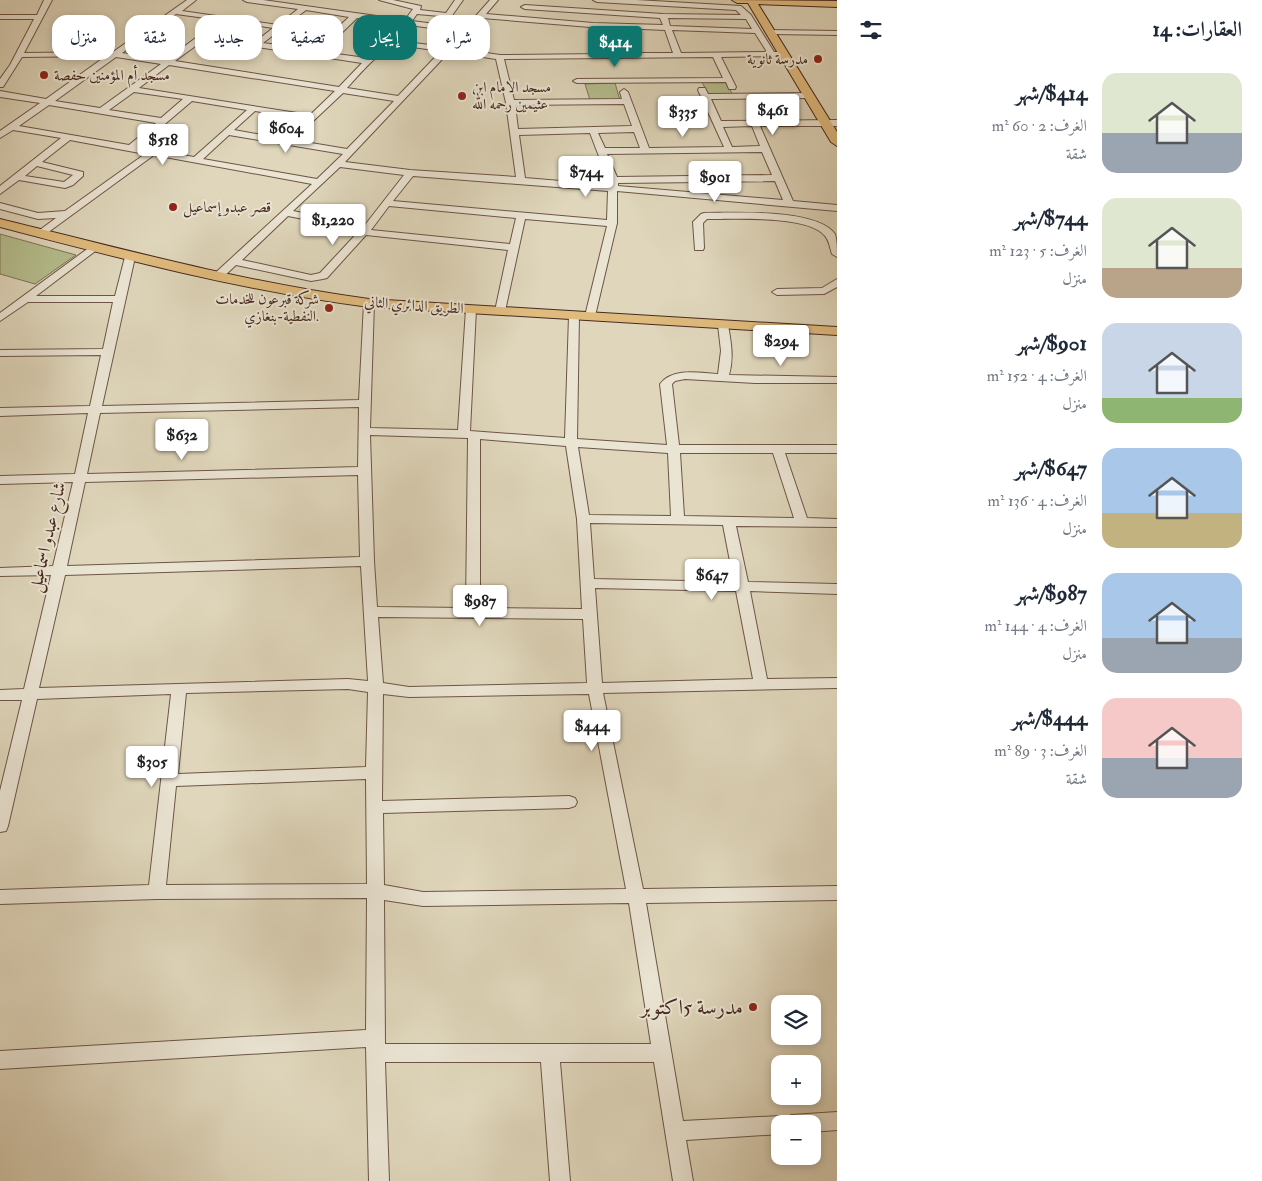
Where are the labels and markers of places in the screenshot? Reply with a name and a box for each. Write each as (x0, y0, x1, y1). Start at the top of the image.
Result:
pin: $414 (585, 26, 645, 68)
place label: مدرسة ثانوية (747, 50, 808, 69)
marker: مدرسة ثانوية (812, 53, 824, 65)
place label: مسجد أم المؤمنين حفصة (54, 64, 170, 88)
marker: مسجد أم المؤمنين حفصة (38, 69, 50, 81)
place label: مسجد الامام ابن عثيمين رحمه الله (472, 78, 551, 114)
marker: مسجد الامام ابن عثيمين رحمه الله (456, 90, 468, 102)
pin: $461 (743, 94, 803, 136)
pin: $335 (653, 96, 713, 138)
pin: $604 (256, 112, 316, 154)
pin: $518 (133, 124, 193, 166)
pin: $744 (556, 156, 616, 198)
pin: $901 (685, 160, 745, 203)
place label: قصر عبدو إسماعيل (183, 198, 271, 218)
marker: قصر عبدو إسماعيل (167, 201, 179, 213)
pin: $1,220 (292, 204, 374, 246)
place label: شركة قبرعون للخدمات النفطية-بنغازي. (215, 290, 319, 328)
marker: شركة قبرعون للخدمات النفطية-بنغازي. (323, 302, 335, 314)
pin: $294 (751, 324, 811, 367)
pin: $632 (152, 418, 212, 461)
pin: $647 (682, 558, 742, 601)
pin: $987 (450, 584, 510, 627)
pin: $444 (562, 710, 622, 752)
pin: $305 (122, 746, 182, 788)
place label: مدرسة 5اكتوبر (639, 994, 743, 1021)
marker: مدرسة 5اكتوبر (747, 1001, 759, 1013)

